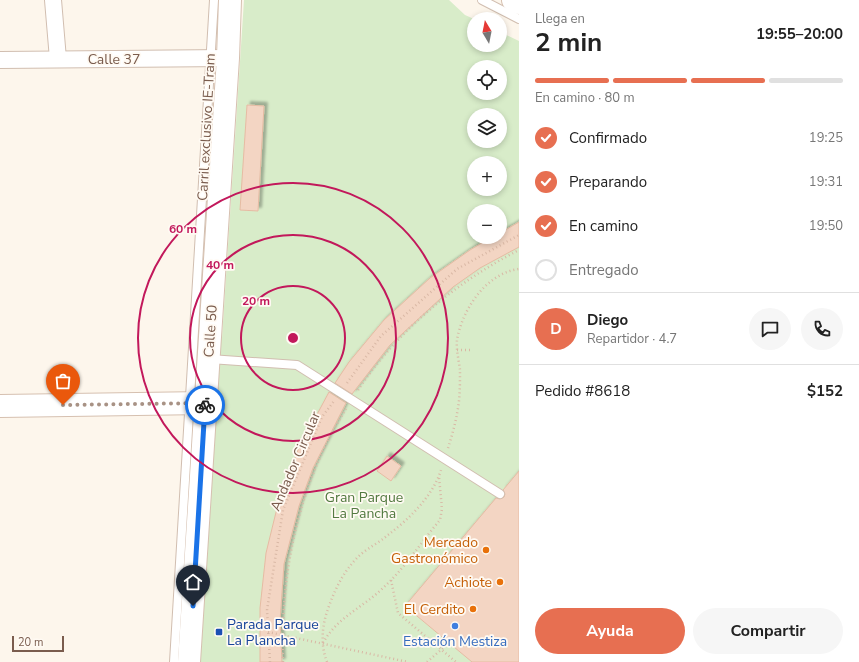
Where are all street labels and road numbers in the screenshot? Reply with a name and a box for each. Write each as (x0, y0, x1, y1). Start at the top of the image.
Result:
street label: Calle 37 (88, 50, 140, 69)
street label: Carril exclusivo IE-Tram (193, 53, 220, 201)
street label: Calle 50 (199, 304, 222, 358)
street label: Andador Circular (266, 408, 325, 514)

